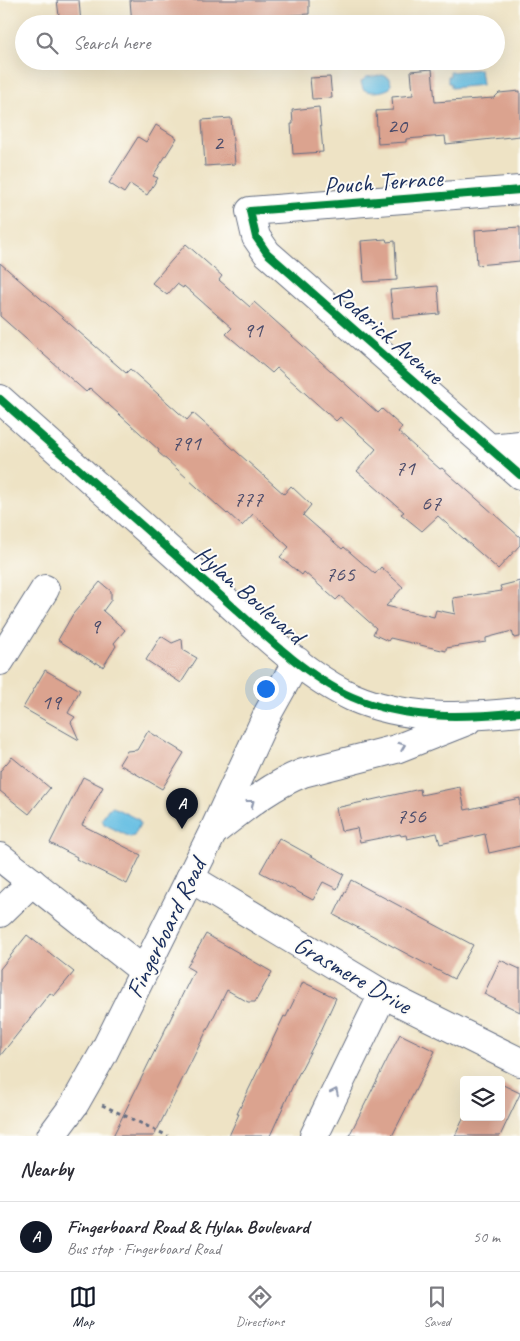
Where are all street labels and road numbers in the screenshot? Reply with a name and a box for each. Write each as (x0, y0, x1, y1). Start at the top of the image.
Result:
street label: Pouch Terrace (322, 162, 446, 202)
street label: Roderick Avenue (327, 278, 451, 393)
street label: Hylan Boulevard (188, 538, 314, 654)
street label: Fingerboard Road (118, 850, 215, 1003)
street label: Grasmere Drive (288, 928, 419, 1022)

